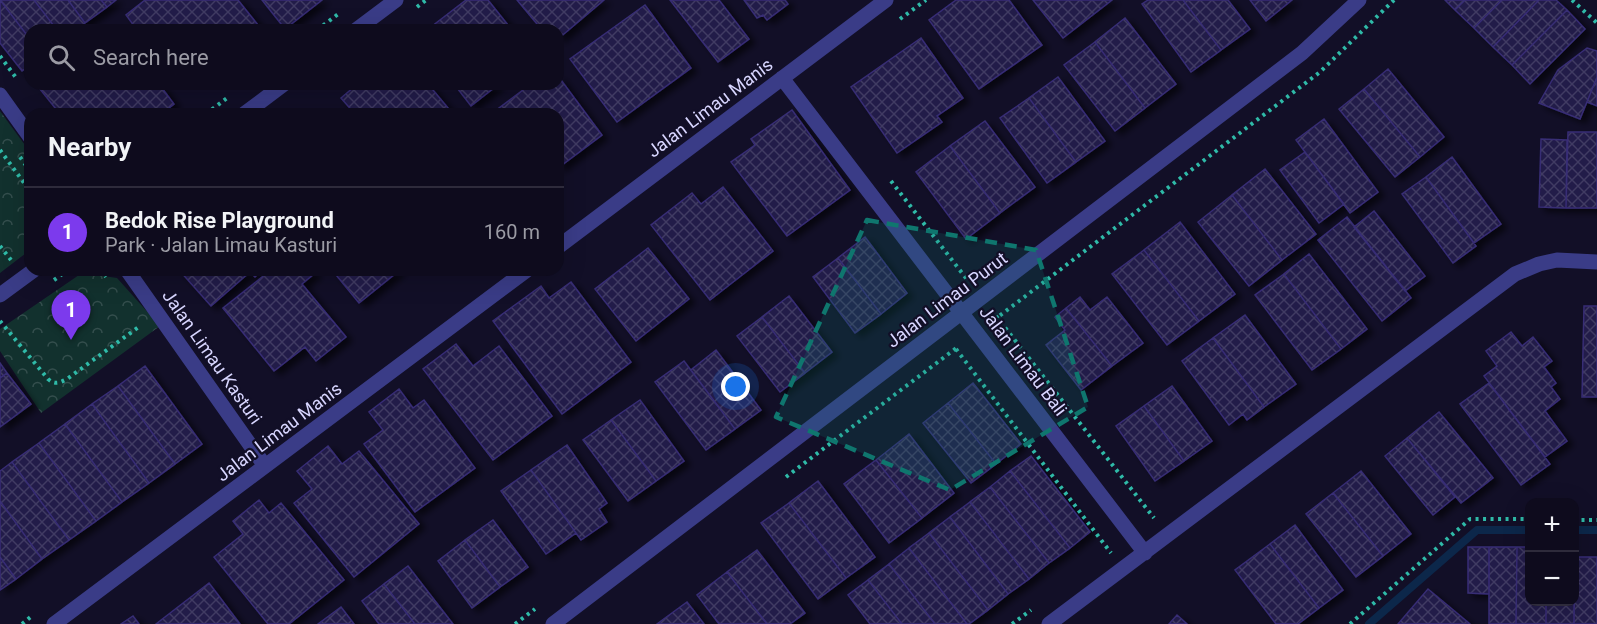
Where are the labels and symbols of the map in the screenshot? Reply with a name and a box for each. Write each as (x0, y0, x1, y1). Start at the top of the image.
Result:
street label: Jalan Limau Manis (643, 54, 776, 162)
street label: Jalan Limau Purut (882, 247, 1011, 352)
street label: Jalan Limau Kasturi (158, 286, 267, 428)
pin: 1 (52, 290, 90, 340)
street label: Jalan Limau Bali (975, 302, 1072, 420)
your location (721, 372, 750, 401)
street label: Jalan Limau Manis (212, 378, 345, 486)

